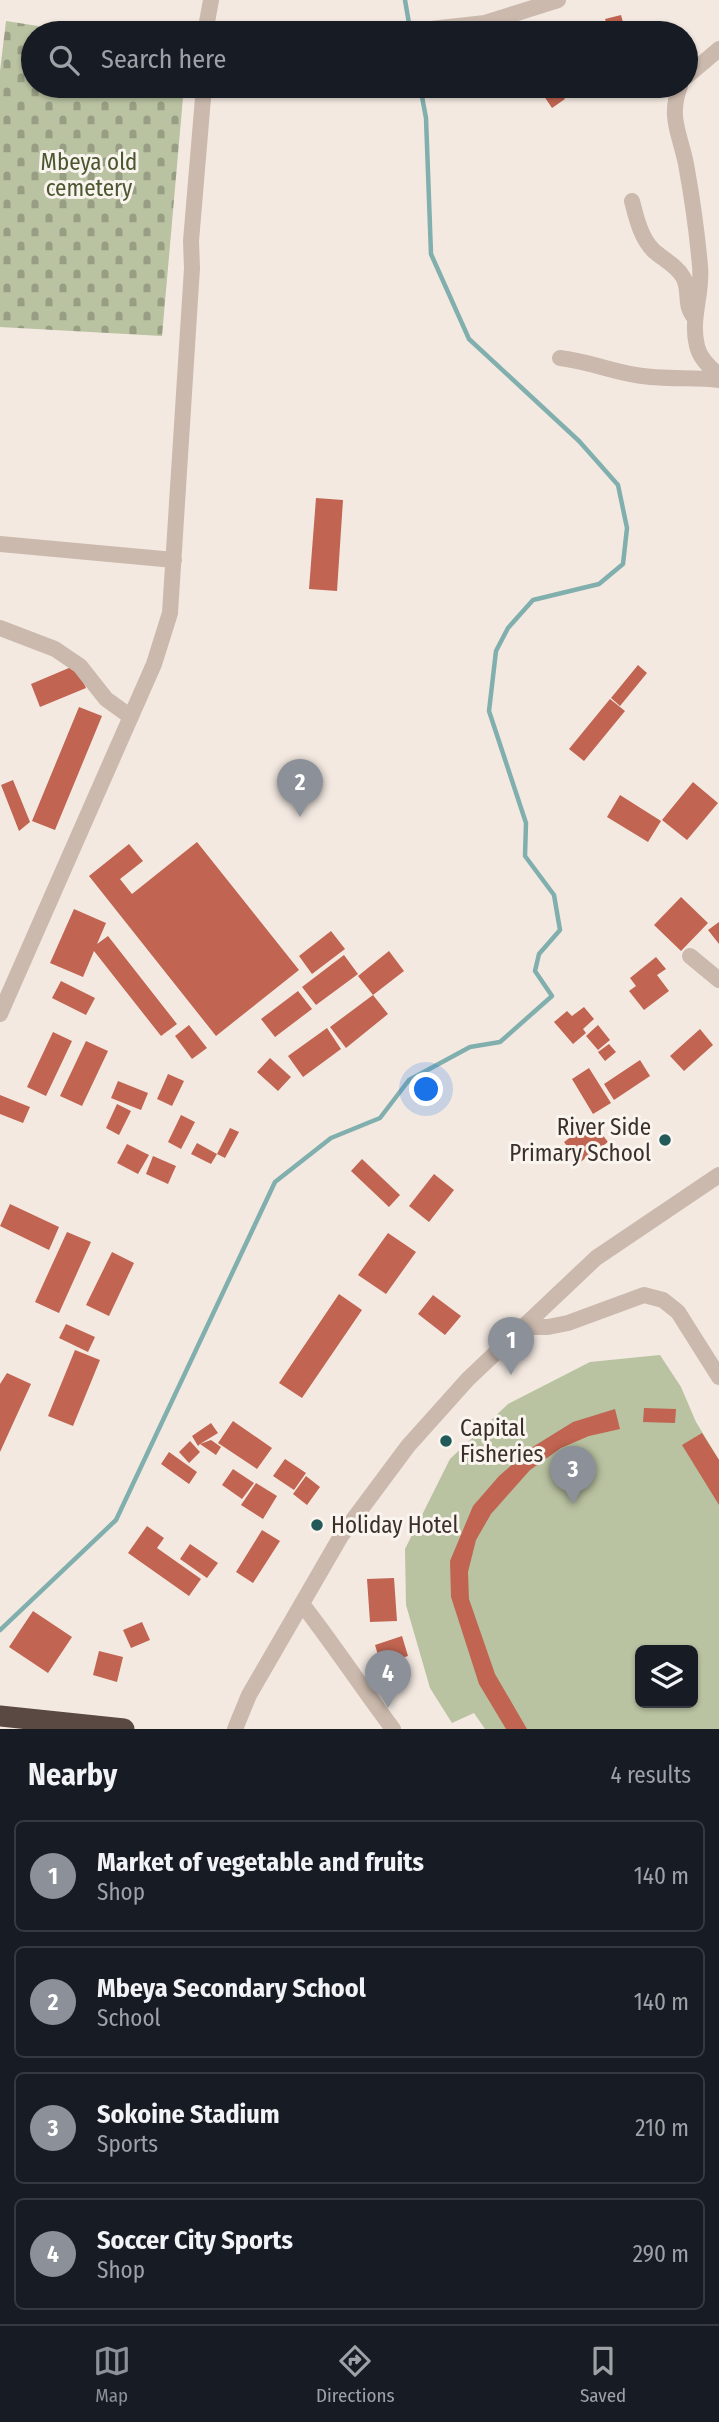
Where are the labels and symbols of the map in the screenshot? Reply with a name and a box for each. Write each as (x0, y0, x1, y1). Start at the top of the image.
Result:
park label: Mbeya old cemetery (41, 148, 137, 202)
pin: 2 (277, 759, 323, 817)
your location (409, 1072, 443, 1106)
place label: River Side Primary School (509, 1113, 651, 1167)
marker: River Side Primary School (657, 1132, 673, 1148)
pin: 1 (488, 1317, 534, 1375)
place label: Capital Fisheries (460, 1414, 544, 1468)
marker: Capital Fisheries (438, 1433, 454, 1449)
pin: 3 (550, 1446, 596, 1504)
place label: Holiday Hotel (331, 1511, 458, 1539)
marker: Holiday Hotel (309, 1517, 325, 1533)
pin: 4 (365, 1650, 411, 1708)

